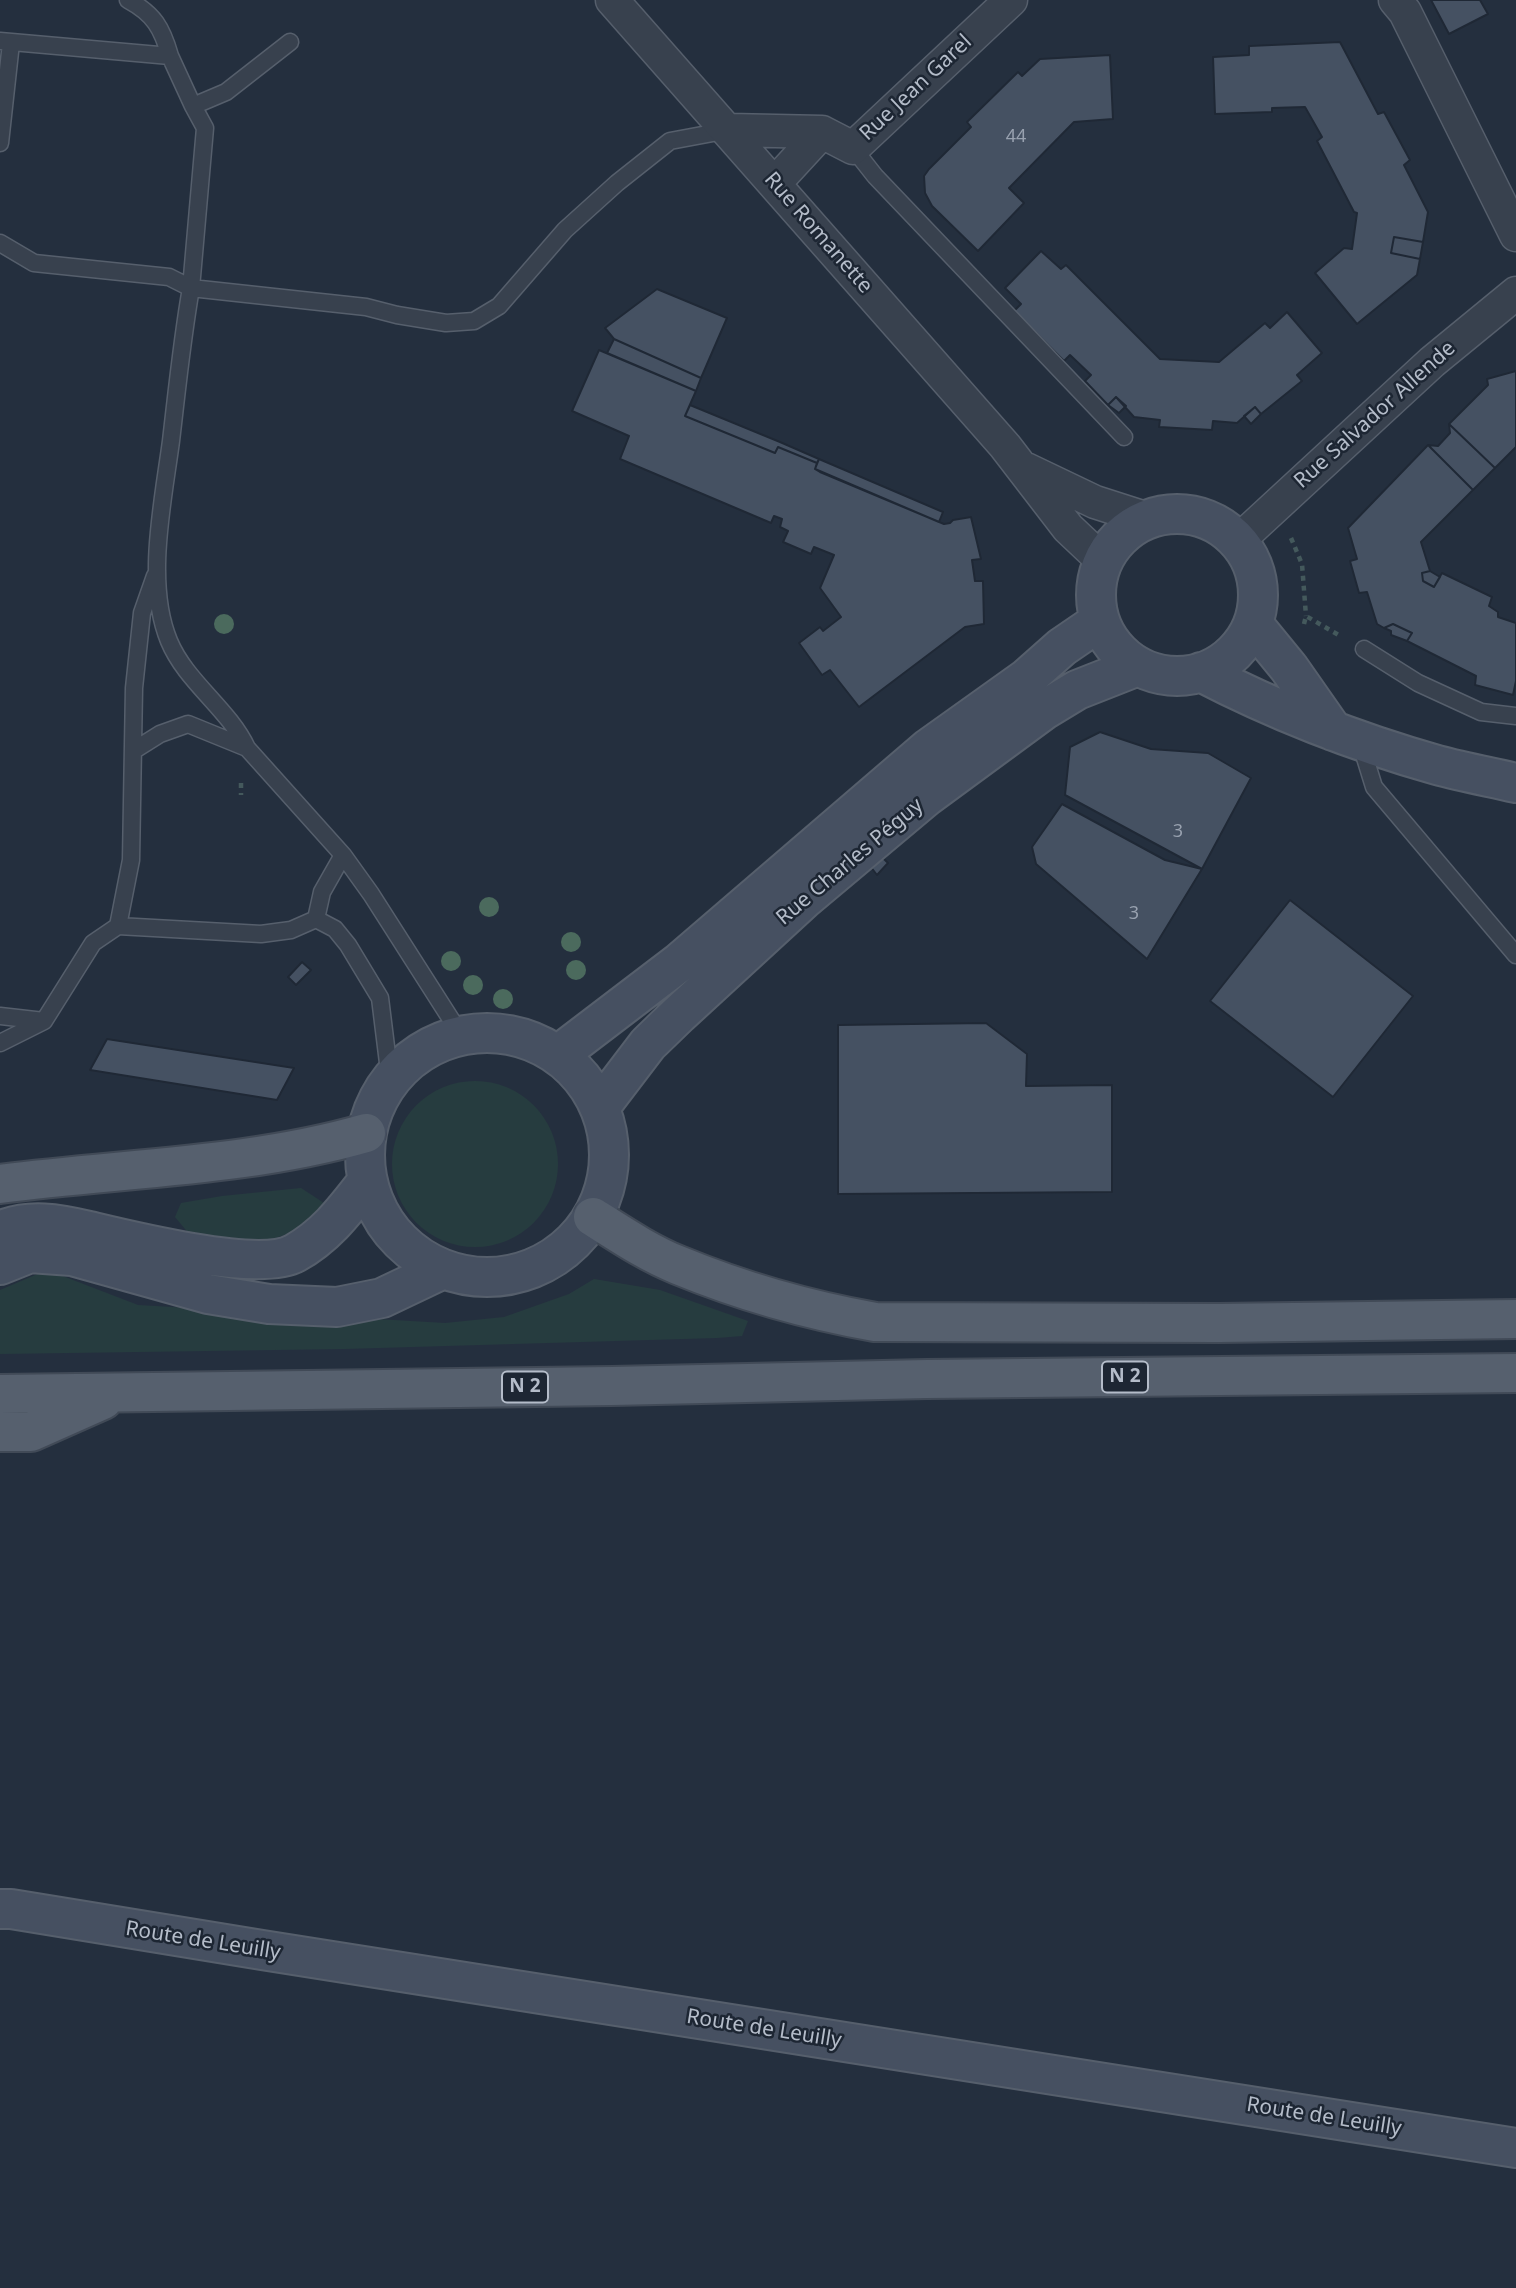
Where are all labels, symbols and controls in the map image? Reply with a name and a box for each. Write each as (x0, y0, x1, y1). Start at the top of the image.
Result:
street label: Rue Jean Garel (855, 30, 977, 146)
house number: 44 (1006, 126, 1026, 148)
street label: Rue Romanette (759, 167, 877, 299)
street label: Rue Salvador Allende (1289, 336, 1461, 494)
street label: Rue Charles Péguy (771, 793, 929, 931)
house number: 3 (1173, 821, 1183, 843)
house number: 3 (1129, 903, 1139, 925)
road number: N 2 (1102, 1362, 1148, 1392)
road number: N 2 (502, 1372, 548, 1402)
street label: Route de Leuilly (124, 1916, 282, 1966)
street label: Route de Leuilly (685, 2004, 843, 2054)
street label: Route de Leuilly (1245, 2092, 1403, 2142)

